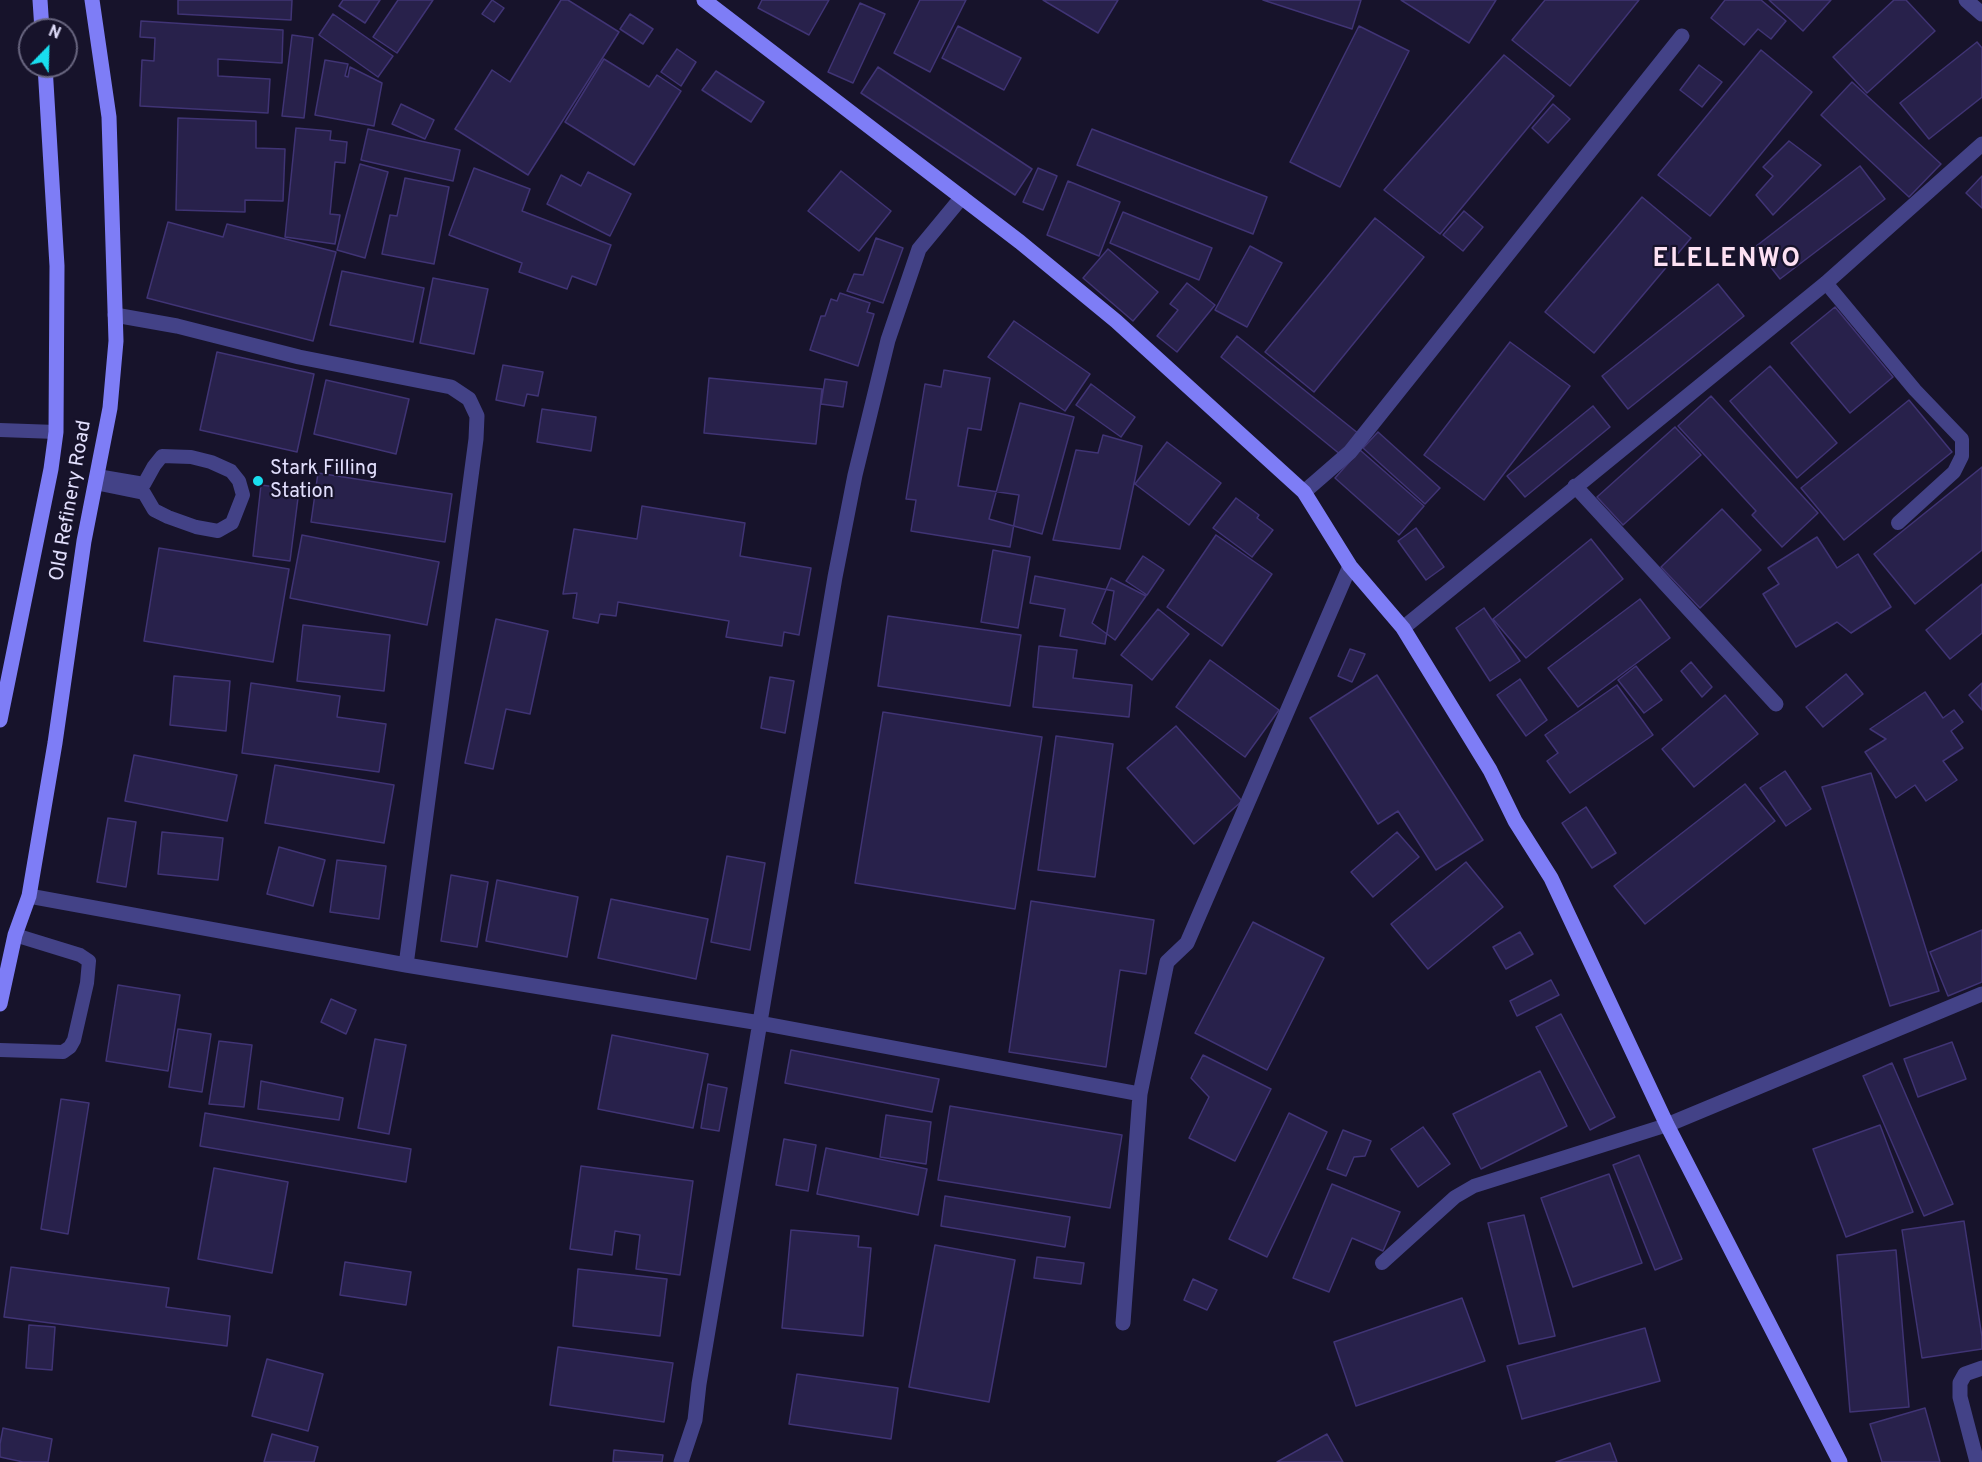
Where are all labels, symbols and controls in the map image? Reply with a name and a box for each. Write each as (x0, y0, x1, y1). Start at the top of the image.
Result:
north arrow (18, 18, 78, 78)
text: N (45, 22, 63, 45)
district label: ELELENWO (1653, 245, 1801, 277)
street label: Old Refinery Road (46, 419, 98, 583)
place label: Stark Filling Station (270, 458, 378, 505)
marker: Stark Filling Station (251, 474, 265, 488)

